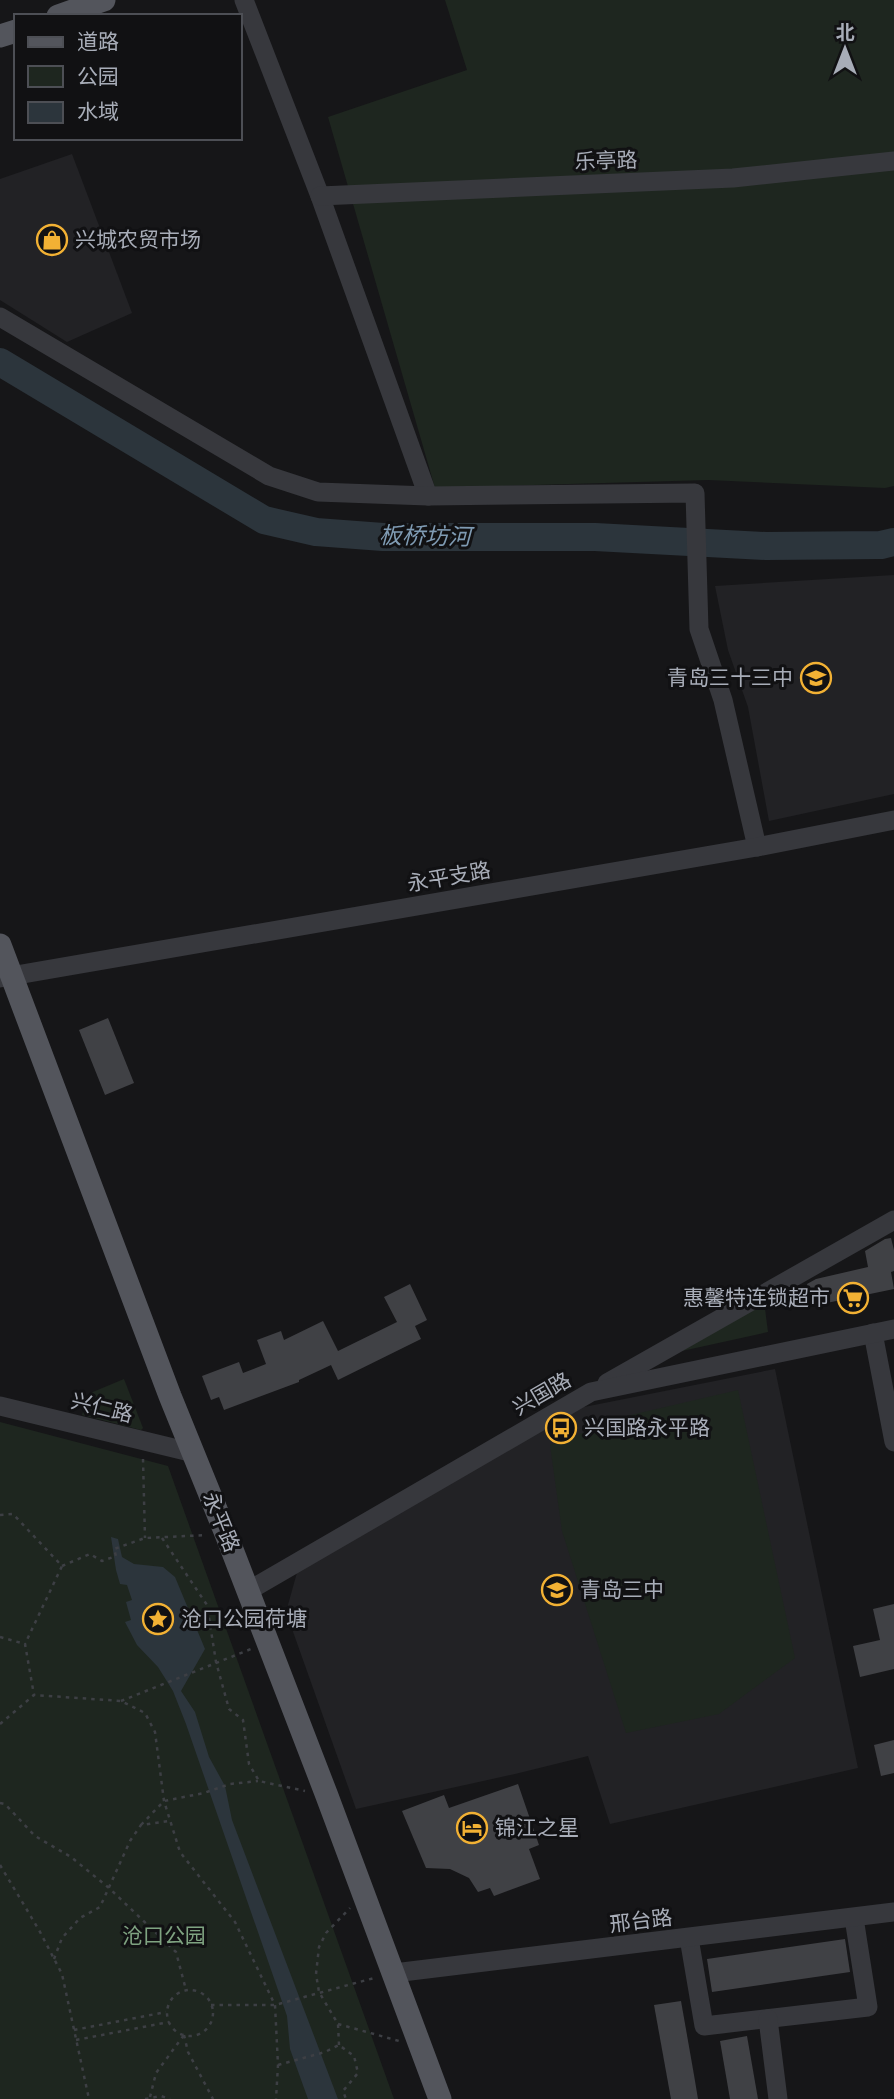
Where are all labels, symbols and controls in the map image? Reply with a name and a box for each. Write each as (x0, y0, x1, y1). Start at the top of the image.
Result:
legend (14, 14, 242, 140)
north arrow (810, 14, 880, 84)
text: 北 (835, 19, 855, 45)
text: 道路 (77, 27, 119, 55)
text: 公园 (77, 62, 119, 90)
text: 水域 (77, 97, 119, 125)
street label: 乐亭路 (574, 145, 638, 175)
shop icon: 兴城农贸市场 (35, 223, 69, 257)
place label: 兴城农贸市场 (75, 225, 201, 253)
water label: 板桥坊河 (379, 518, 475, 552)
school or university icon: 青岛三十三中 (799, 661, 833, 695)
place label: 青岛三十三中 (667, 663, 793, 691)
street label: 永平支路 (405, 855, 493, 897)
supermarket icon: 惠馨特连锁超市 (836, 1281, 870, 1315)
place label: 惠馨特连锁超市 (683, 1283, 830, 1311)
street label: 兴国路 (507, 1365, 576, 1421)
street label: 兴仁路 (68, 1386, 136, 1428)
bus stop icon: 兴国路永平路 (544, 1411, 578, 1445)
place label: 兴国路永平路 (584, 1413, 710, 1441)
street label: 永平路 (197, 1487, 247, 1556)
school or university icon: 青岛三中 (540, 1573, 574, 1607)
place label: 青岛三中 (580, 1575, 664, 1603)
place icon: 沧口公园荷塘 (141, 1602, 175, 1636)
place label: 沧口公园荷塘 (181, 1604, 307, 1632)
hotel icon: 锦江之星 (455, 1811, 489, 1845)
place label: 锦江之星 (495, 1813, 579, 1841)
street label: 邢台路 (608, 1902, 674, 1938)
park label: 沧口公园 (122, 1921, 206, 1949)

